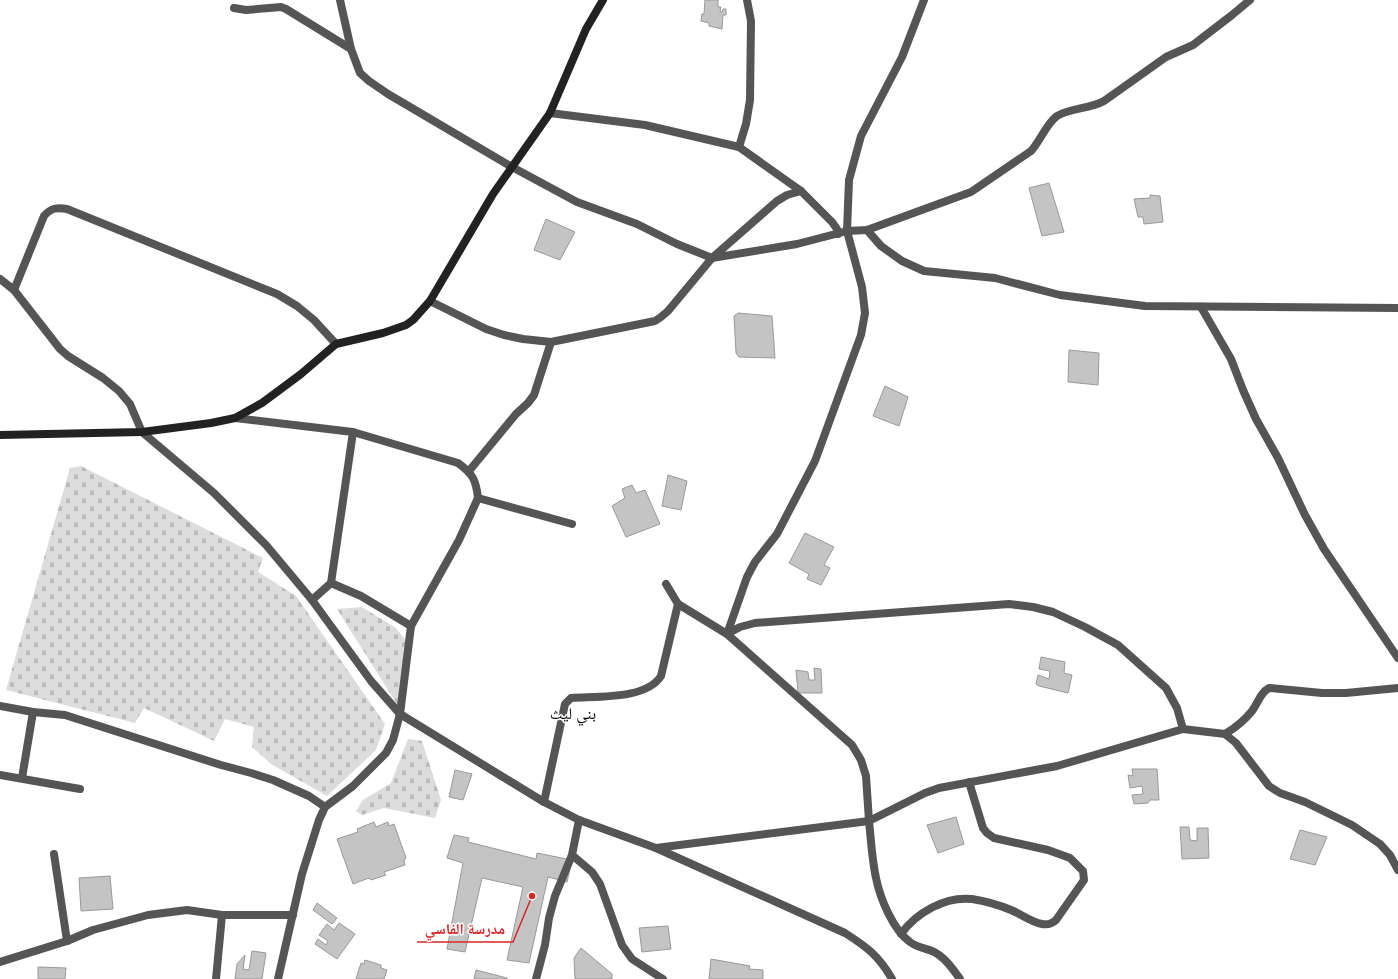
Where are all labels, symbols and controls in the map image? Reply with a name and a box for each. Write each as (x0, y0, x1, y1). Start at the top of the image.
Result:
district label: بني ليث (550, 703, 596, 726)
callout: مدرسة الفاسي (417, 915, 513, 942)
text: مدرسة الفاسي (425, 919, 505, 941)

